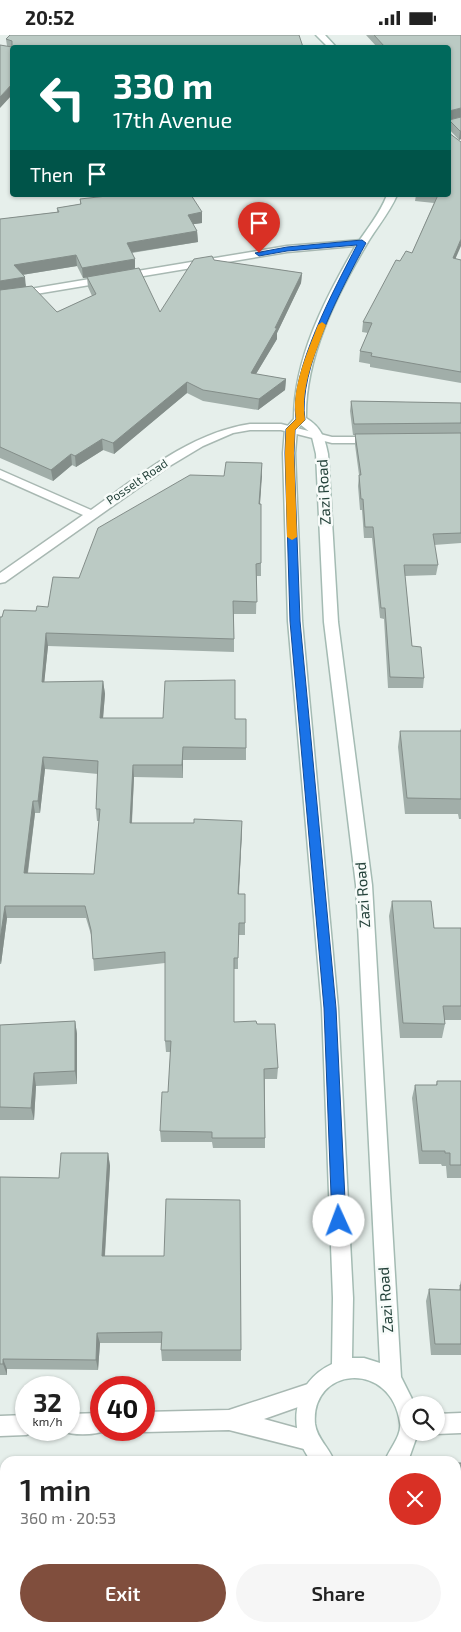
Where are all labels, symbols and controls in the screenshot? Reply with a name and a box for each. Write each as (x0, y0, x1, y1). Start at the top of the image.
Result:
text: 20:52 (25, 6, 74, 29)
text: 330 m (113, 64, 213, 106)
icon: left (30, 65, 95, 130)
text: 17th Avenue (113, 106, 232, 132)
icon: arrive (83, 160, 111, 188)
text: Then (30, 163, 73, 186)
pin (238, 202, 280, 253)
icon: arrive (245, 209, 273, 237)
street label: Posselt Road (103, 456, 170, 507)
street label: Zazi Road (312, 459, 334, 525)
street label: Zazi Road (351, 862, 373, 929)
position arrow (312, 1194, 364, 1246)
street label: Zazi Road (374, 1267, 396, 1334)
speed limit sign: 40 (90, 1376, 155, 1441)
text: 32 (33, 1387, 62, 1417)
map controls (400, 1396, 445, 1441)
button: search (400, 1396, 445, 1441)
text: km/h (33, 1414, 62, 1428)
text: 1 min (20, 1471, 91, 1507)
button: close (389, 1473, 441, 1525)
text: 360 m · 20:53 (20, 1508, 116, 1527)
button: Exit (20, 1564, 226, 1622)
button: Share (236, 1564, 441, 1622)

